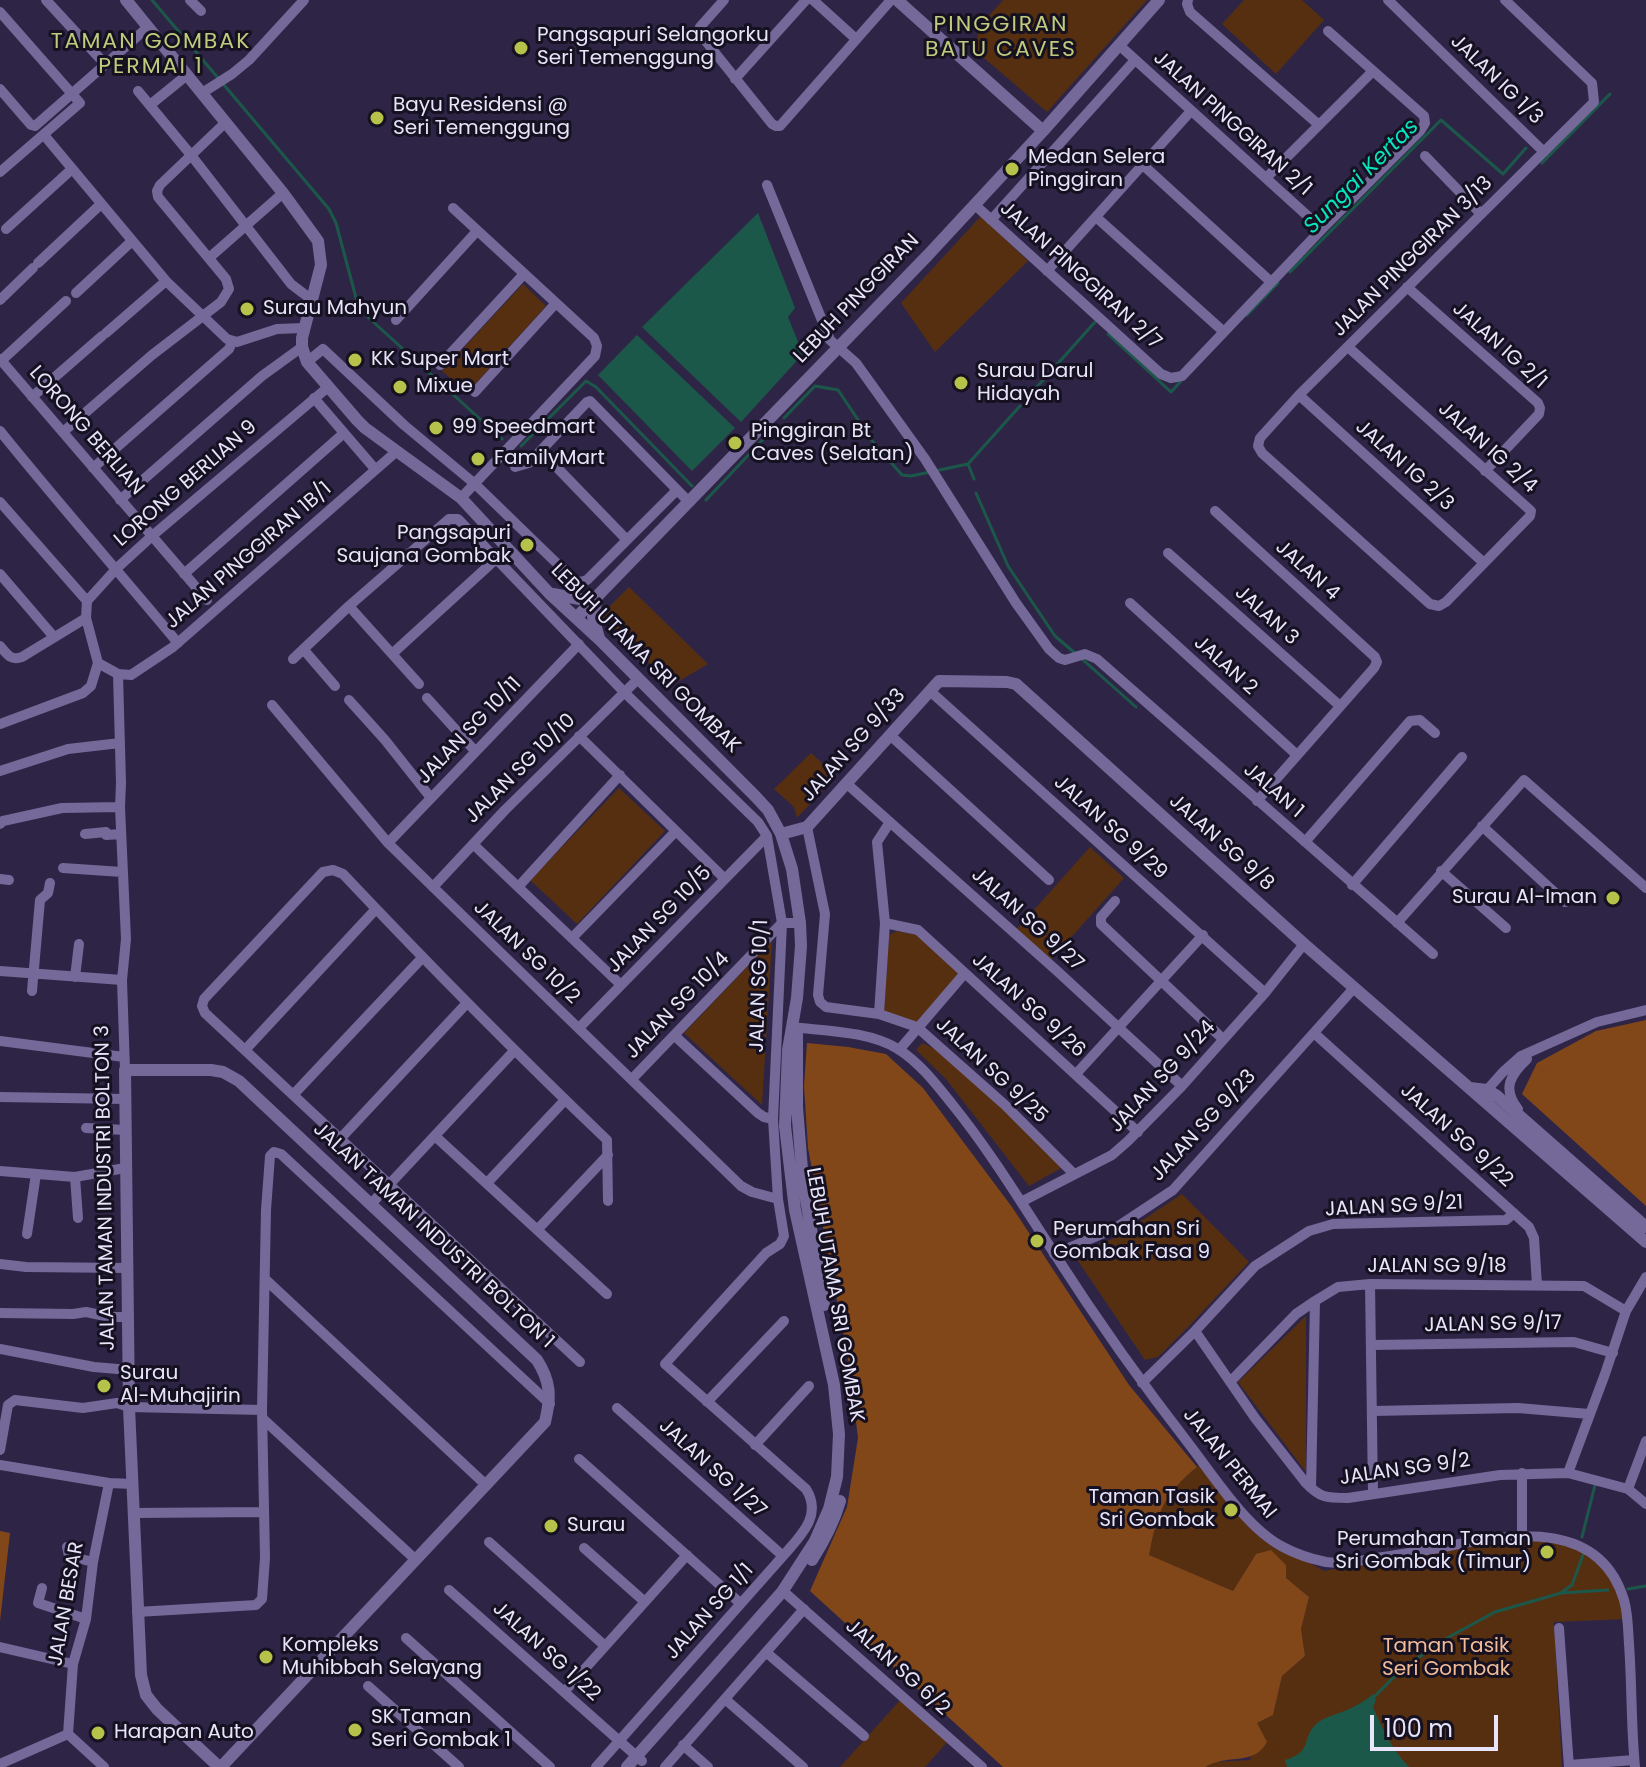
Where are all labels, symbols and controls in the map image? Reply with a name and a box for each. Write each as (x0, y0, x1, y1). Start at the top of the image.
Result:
district label: PINGGIRAN BATU CAVES (925, 12, 1077, 64)
place label: Pangsapuri Selangorku Seri Temenggung (537, 24, 769, 71)
district label: TAMAN GOMBAK PERMAI 1 (51, 29, 251, 80)
street label: JALAN IG 1/3 (1445, 30, 1547, 130)
marker: Pangsapuri Selangorku Seri Temenggung (512, 39, 530, 57)
street label: JALAN PINGGIRAN 2/1 (1148, 47, 1316, 201)
place label: Bayu Residensi @ Seri Temenggung (393, 94, 570, 141)
marker: Bayu Residensi @ Seri Temenggung (368, 109, 386, 127)
water label: Sungai Kertas (1299, 114, 1425, 240)
place label: Medan Selera Pinggiran (1028, 146, 1165, 193)
marker: Medan Selera Pinggiran (1003, 160, 1021, 178)
street label: JALAN PINGGIRAN 3/13 (1328, 172, 1498, 342)
street label: JALAN PINGGIRAN 2/7 (994, 197, 1166, 355)
street label: LEBUH PINGGIRAN (789, 229, 925, 369)
place label: Surau Mahyun (263, 297, 407, 321)
street label: JALAN IG 2/1 (1447, 297, 1551, 395)
marker: Surau Mahyun (238, 300, 256, 318)
place label: KK Super Mart (371, 348, 509, 372)
marker: KK Super Mart (346, 351, 364, 369)
place label: Surau Darul Hidayah (977, 360, 1093, 407)
street label: LORONG BERLIAN (23, 362, 149, 500)
marker: Surau Darul Hidayah (952, 374, 970, 392)
place label: Mixue (416, 375, 473, 399)
marker: Mixue (391, 378, 409, 396)
street label: JALAN IG 2/4 (1433, 397, 1541, 499)
street label: LORONG BERLIAN 9 (110, 416, 262, 552)
place label: 99 Speedmart (452, 416, 595, 440)
street label: JALAN IG 2/3 (1350, 416, 1458, 516)
marker: 99 Speedmart (427, 419, 445, 437)
place label: Pinggiran Bt Caves (Selatan) (751, 420, 914, 467)
marker: Pinggiran Bt Caves (Selatan) (726, 434, 744, 452)
place label: FamilyMart (494, 447, 605, 471)
marker: FamilyMart (469, 450, 487, 468)
street label: JALAN PINGGIRAN 1B/1 (161, 477, 337, 635)
place label: Pangsapuri Saujana Gombak (337, 522, 511, 569)
marker: Pangsapuri Saujana Gombak (518, 536, 536, 554)
street label: JALAN 4 (1270, 536, 1344, 606)
street label: LEBUH UTAMA SRI GOMBAK (545, 559, 745, 759)
street label: JALAN 3 (1229, 581, 1303, 651)
street label: JALAN 2 (1188, 631, 1262, 701)
street label: JALAN SG 10/11 (413, 672, 527, 790)
street label: JALAN SG 9/33 (797, 684, 911, 808)
street label: JALAN SG 10/10 (461, 709, 581, 829)
street label: JALAN 1 (1238, 758, 1308, 824)
street label: JALAN SG 9/29 (1048, 771, 1172, 885)
street label: JALAN SG 9/8 (1164, 790, 1278, 896)
street label: JALAN SG 10/5 (603, 862, 717, 978)
street label: JALAN SG 9/27 (966, 863, 1088, 977)
place label: Surau Al-Iman (1452, 886, 1597, 910)
marker: Surau Al-Iman (1604, 889, 1622, 907)
street label: JALAN SG 10/2 (468, 896, 584, 1010)
street label: JALAN SG 10/1 (746, 919, 774, 1053)
street label: JALAN SG 10/4 (621, 948, 735, 1064)
street label: JALAN SG 9/26 (966, 949, 1090, 1063)
street label: JALAN SG 9/25 (930, 1013, 1052, 1129)
street label: JALAN SG 9/24 (1105, 1016, 1221, 1138)
street label: JALAN TAMAN INDUSTRI BOLTON 3 (91, 1025, 121, 1351)
street label: JALAN SG 9/23 (1146, 1065, 1262, 1187)
street label: JALAN SG 9/22 (1395, 1079, 1517, 1193)
street label: JALAN TAMAN INDUSTRI BOLTON 1 (308, 1118, 558, 1354)
street label: LEBUH UTAMA SRI GOMBAK (800, 1166, 868, 1424)
street label: JALAN SG 9/21 (1324, 1191, 1464, 1223)
place label: Perumahan Sri Gombak Fasa 9 (1053, 1218, 1210, 1265)
marker: Perumahan Sri Gombak Fasa 9 (1028, 1232, 1046, 1250)
street label: JALAN SG 9/18 (1367, 1255, 1507, 1279)
street label: JALAN SG 9/17 (1424, 1312, 1562, 1338)
place label: Surau Al-Muhajirin (120, 1362, 241, 1409)
marker: Surau Al-Muhajirin (95, 1377, 113, 1395)
street label: JALAN PERMAI (1177, 1404, 1281, 1524)
street label: JALAN SG 1/27 (653, 1414, 771, 1524)
street label: JALAN SG 9/2 (1338, 1449, 1472, 1491)
place label: Taman Tasik Sri Gombak (1088, 1486, 1215, 1533)
marker: Taman Tasik Sri Gombak (1222, 1501, 1240, 1519)
place label: Surau (567, 1514, 625, 1538)
marker: Surau (542, 1517, 560, 1535)
place label: Perumahan Taman Sri Gombak (Timur) (1335, 1528, 1531, 1575)
street label: JALAN BESAR (44, 1540, 90, 1668)
marker: Perumahan Taman Sri Gombak (Timur) (1538, 1543, 1556, 1561)
street label: JALAN SG 1/1 (661, 1559, 759, 1665)
street label: JALAN SG 1/22 (487, 1597, 605, 1707)
street label: JALAN SG 6/2 (840, 1615, 954, 1721)
place label: Kompleks Muhibbah Selayang (282, 1634, 482, 1681)
park label: Taman Tasik Seri Gombak (1382, 1635, 1510, 1682)
marker: Kompleks Muhibbah Selayang (257, 1648, 275, 1666)
scale bar (1374, 1699, 1502, 1749)
place label: SK Taman Seri Gombak 1 (371, 1706, 511, 1753)
text: 100 m (1384, 1712, 1453, 1745)
place label: Harapan Auto (114, 1721, 254, 1745)
marker: SK Taman Seri Gombak 1 (346, 1721, 364, 1739)
marker: Harapan Auto (89, 1724, 107, 1742)

